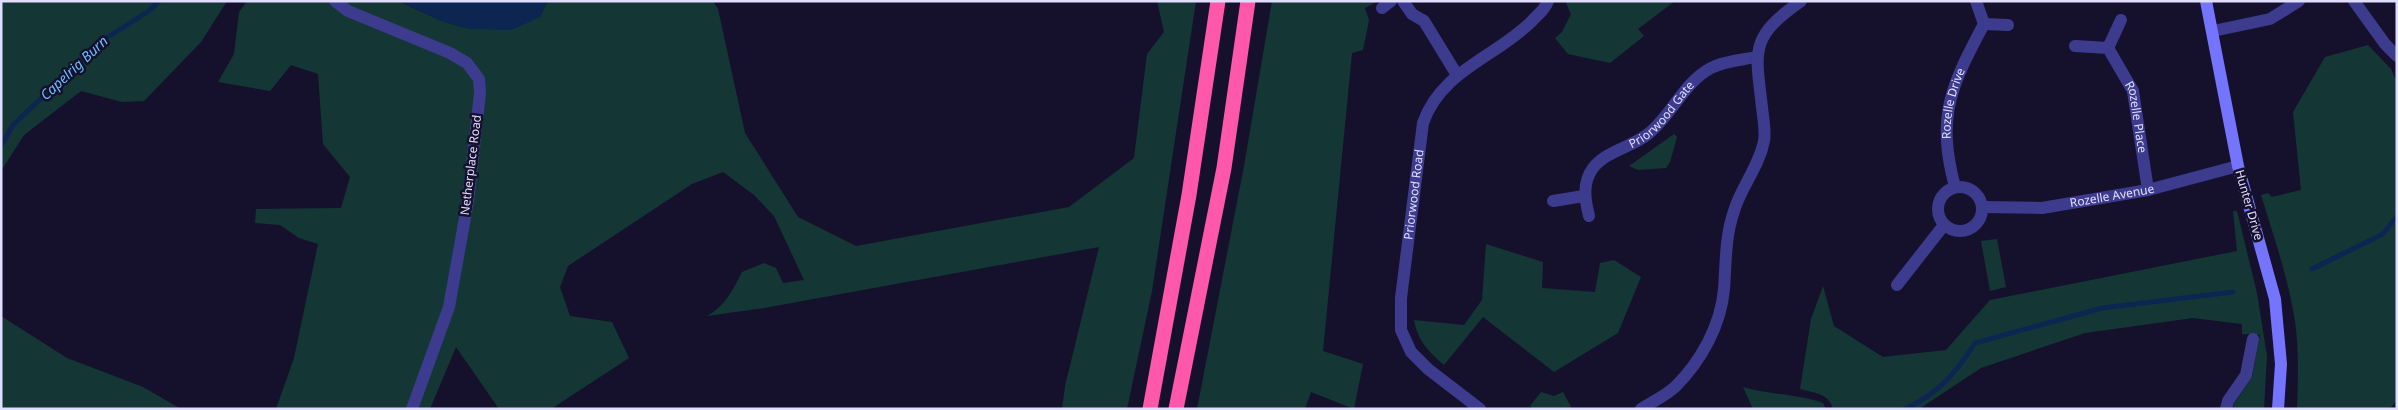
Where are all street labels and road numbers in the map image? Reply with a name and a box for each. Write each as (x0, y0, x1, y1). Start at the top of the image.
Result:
street label: Rozelle Drive (1938, 65, 1969, 139)
street label: Priorwood Gate (1626, 77, 1698, 152)
street label: Rozelle Place (2121, 78, 2151, 154)
street label: Netherplace Road (456, 114, 485, 216)
street label: Priorwood Road (1399, 148, 1428, 241)
street label: Hunter Drive (2231, 168, 2268, 242)
street label: Rozelle Avenue (2068, 180, 2156, 211)

